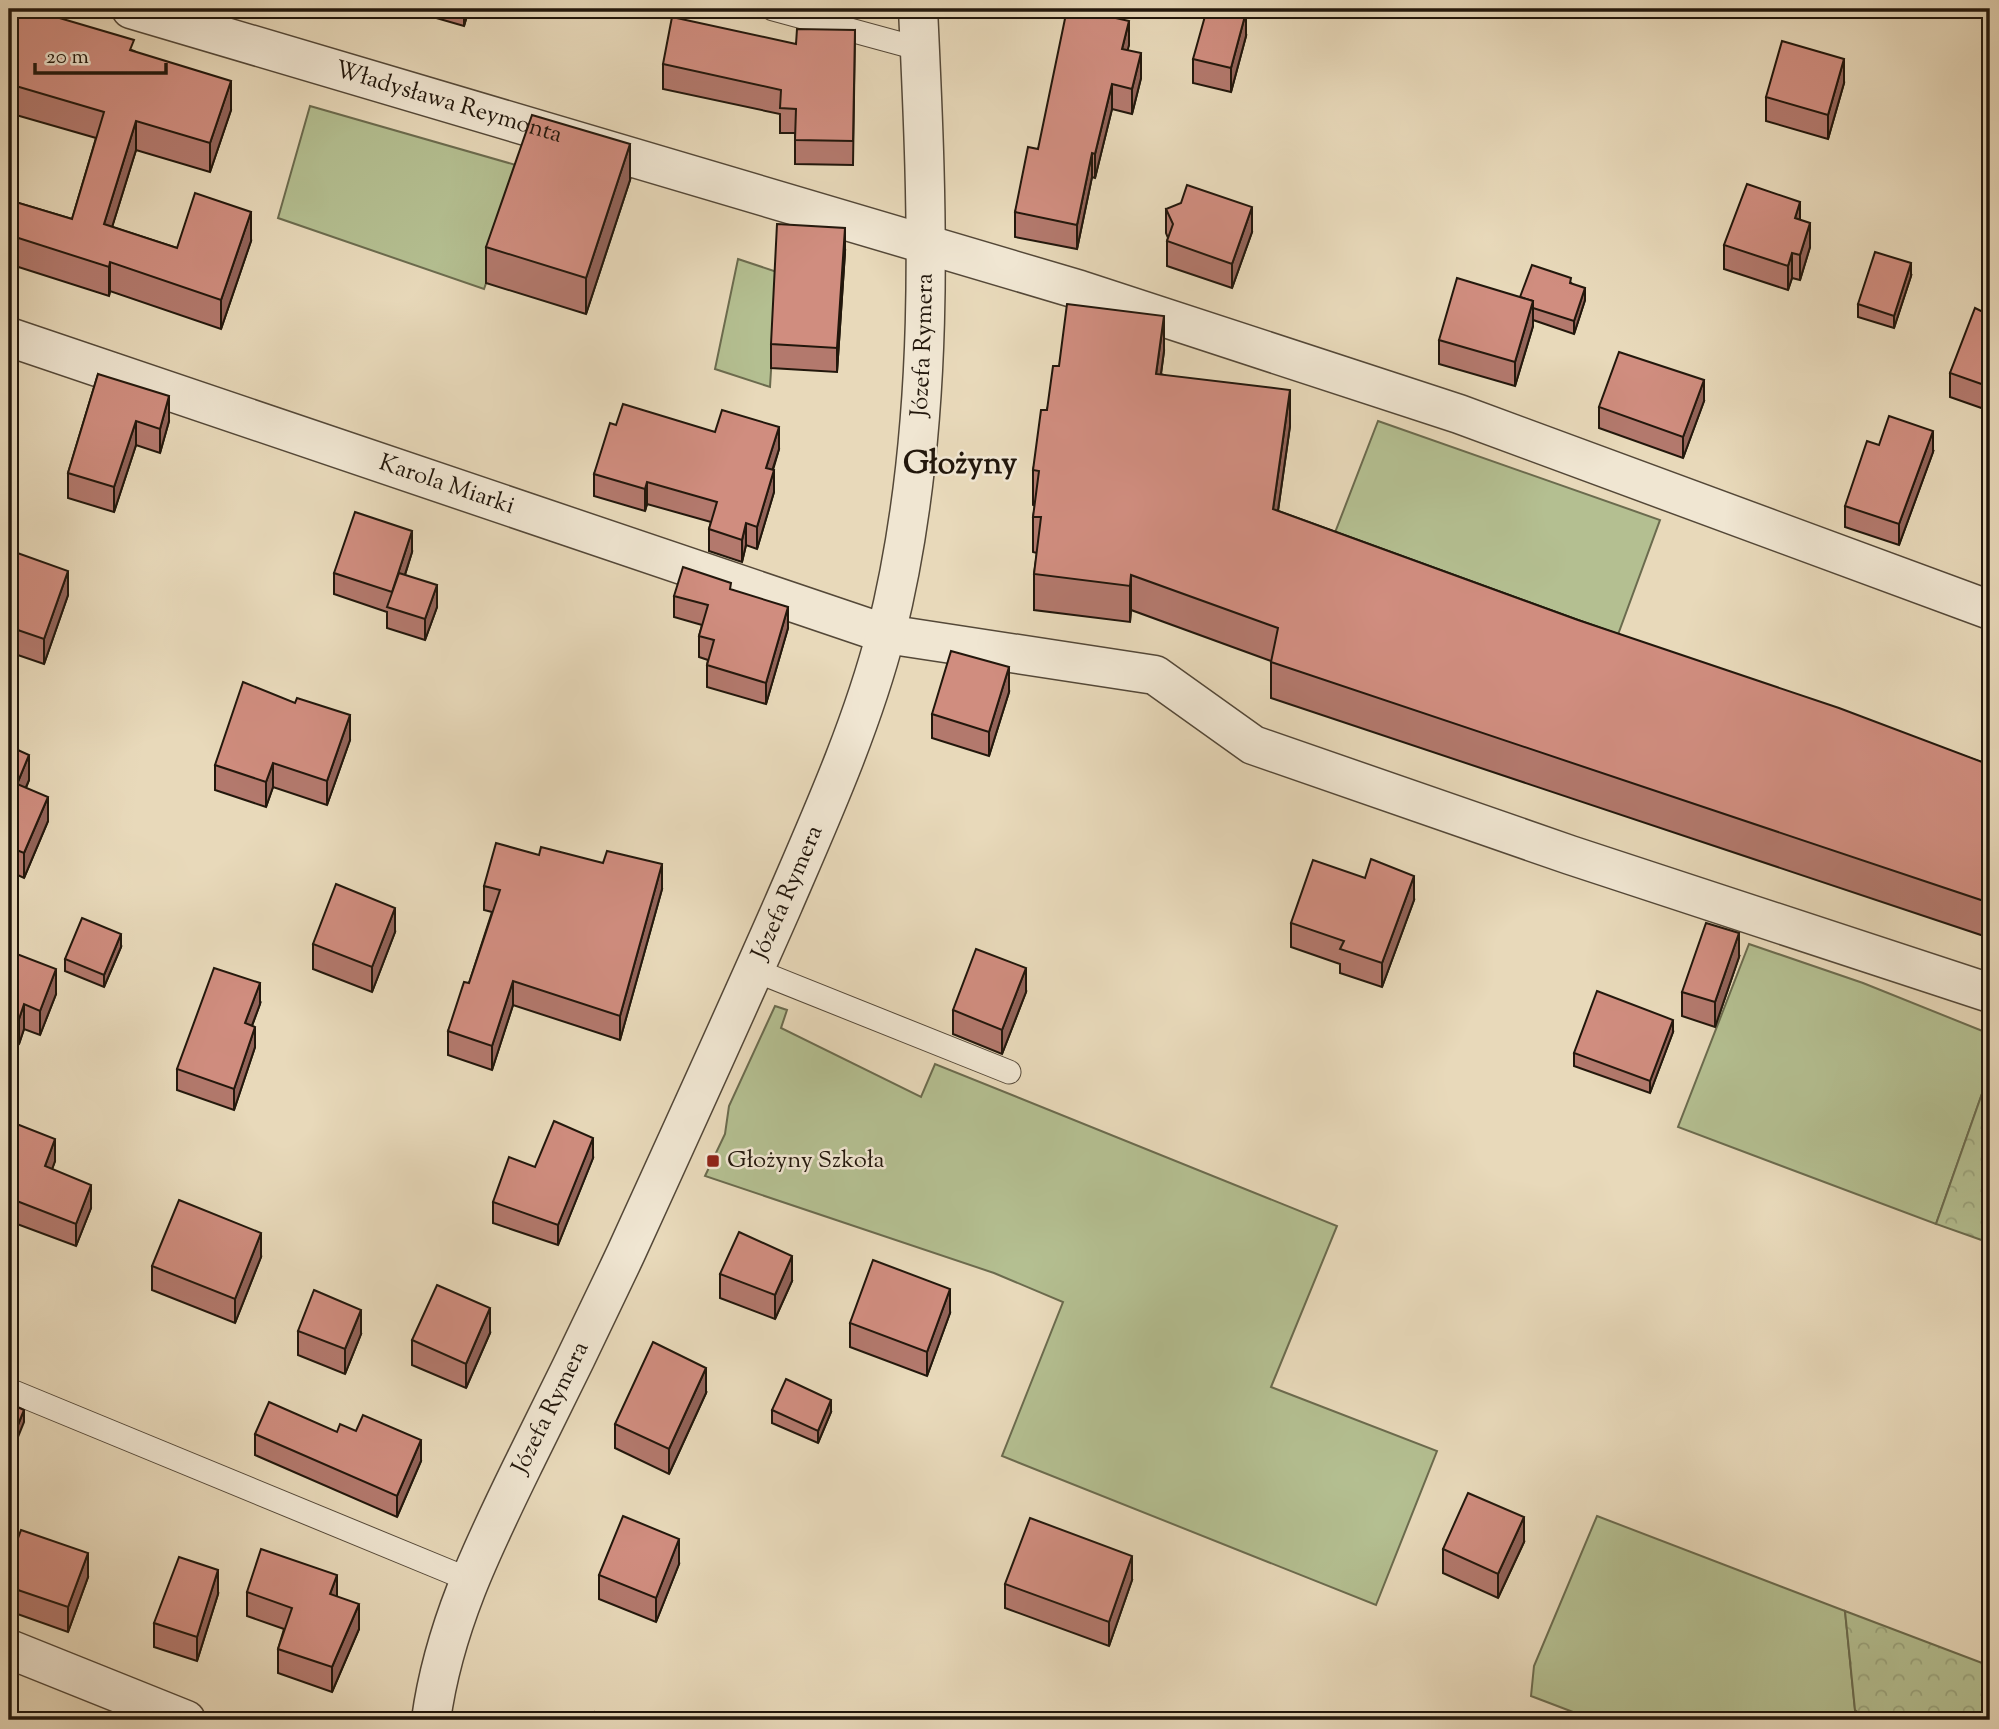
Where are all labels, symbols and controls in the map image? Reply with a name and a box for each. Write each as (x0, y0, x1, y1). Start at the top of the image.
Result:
scale bar (35, 32, 166, 76)
text: 20 m (46, 43, 89, 73)
street label: Władysława Reymonta (331, 53, 566, 153)
street label: Józefa Rymera (903, 273, 943, 420)
district label: Głożyny (903, 442, 1017, 488)
street label: Karola Miarki (374, 446, 519, 524)
street label: Józefa Rymera (743, 820, 832, 967)
place label: Głożyny Szkoła (727, 1144, 885, 1178)
marker: Głożyny Szkoła (705, 1153, 721, 1169)
street label: Józefa Rymera (503, 1336, 598, 1482)

